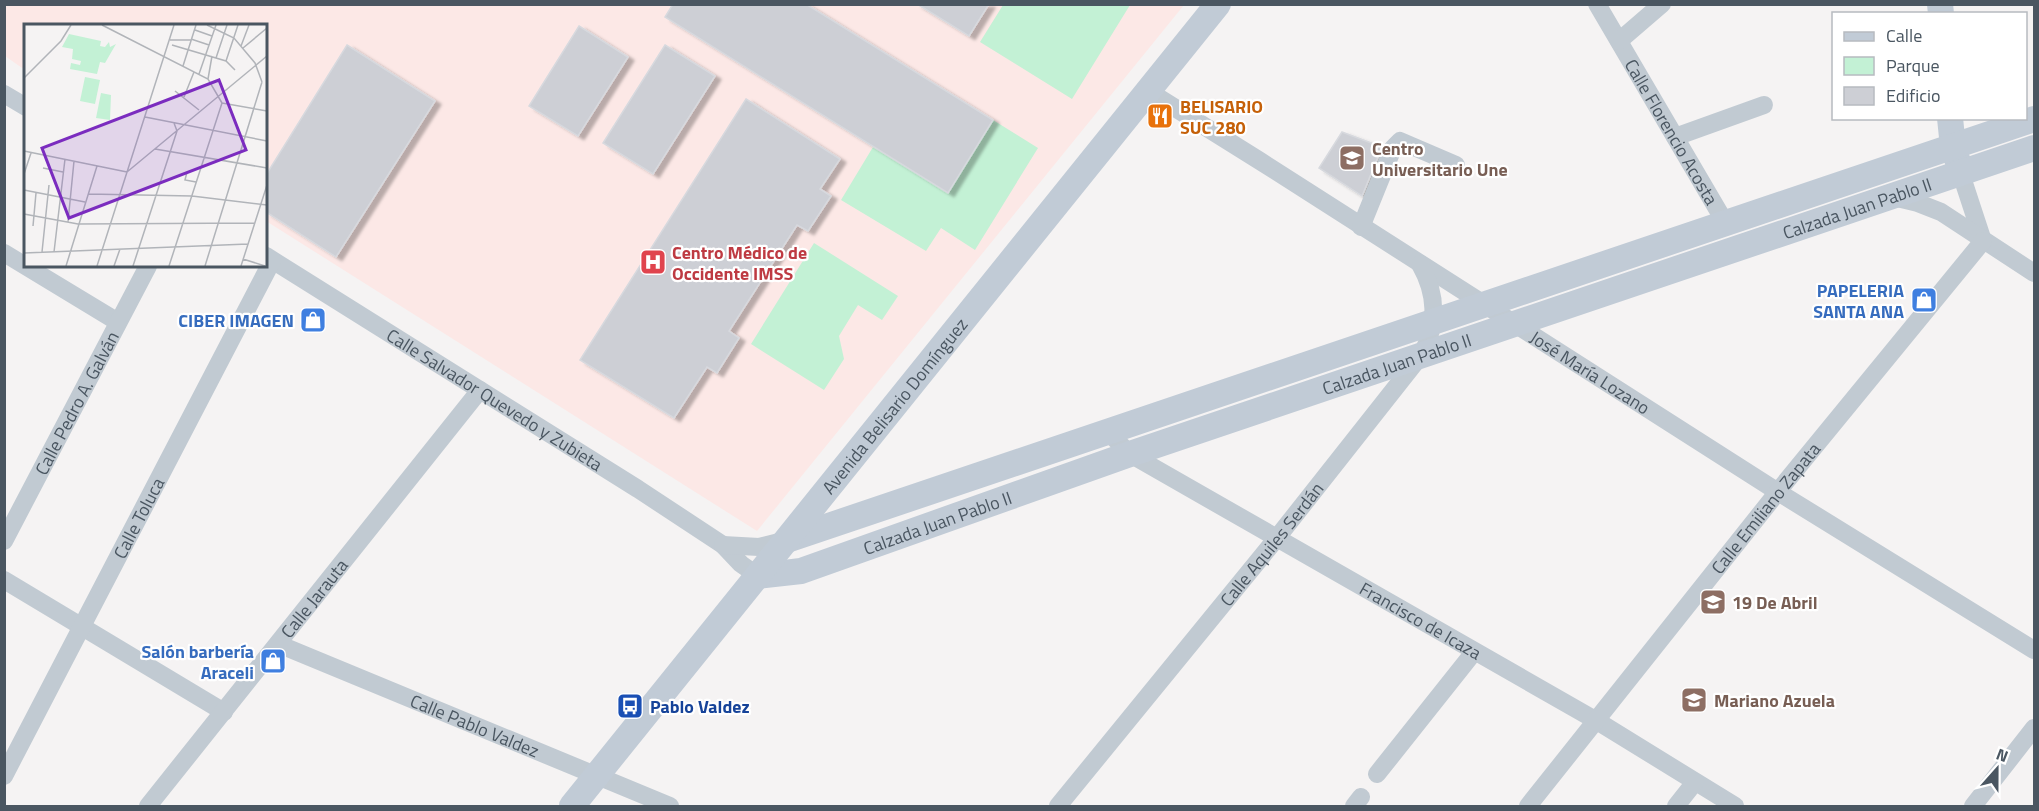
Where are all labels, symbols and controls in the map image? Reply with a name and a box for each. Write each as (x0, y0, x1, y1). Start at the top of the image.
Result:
legend (1832, 12, 2027, 120)
text: Calle (1886, 22, 1922, 49)
inset map (24, 24, 267, 267)
text: Parque (1886, 52, 1940, 79)
street label: Calle Florencio Acosta (1618, 54, 1725, 210)
text: Edificio (1886, 82, 1940, 109)
place label: BELISARIO SUC 280 (1180, 93, 1263, 141)
restaurant icon: BELISARIO SUC 280 (1145, 101, 1175, 131)
place label: Centro Universitario Une (1372, 135, 1508, 183)
school or university icon: Centro Universitario Une (1337, 143, 1367, 173)
street label: Calzada Juan Pablo II (1779, 170, 1935, 246)
place label: Centro Médico de Occidente IMSS (672, 239, 807, 287)
hospital icon: Centro Médico de Occidente IMSS (638, 247, 668, 277)
place label: PAPELERIA SANTA ANA (1813, 277, 1904, 325)
shop icon: PAPELERIA SANTA ANA (1909, 285, 1939, 315)
shop icon: CIBER IMAGEN (298, 305, 328, 335)
place label: CIBER IMAGEN (178, 307, 294, 334)
street label: Avenida Belisario Domínguez (815, 312, 974, 500)
street label: Calle Salvador Quevedo y Zubieta (381, 321, 608, 477)
street label: José María Lozano (1525, 324, 1656, 421)
street label: Calle Pedro A. Galván (27, 326, 125, 480)
street label: Calzada Juan Pablo II (1319, 326, 1475, 402)
street label: Calle Emiliano Zapata (1704, 436, 1827, 580)
street label: Calle Toluca (106, 473, 171, 563)
street label: Calle Aquiles Serdán (1213, 476, 1330, 612)
street label: Calzada Juan Pablo II (859, 484, 1015, 561)
street label: Calle Jarauta (274, 553, 354, 644)
street label: Francisco de Icaza (1355, 575, 1487, 666)
school or university icon: 19 De Abril (1698, 587, 1728, 617)
place label: 19 De Abril (1732, 589, 1818, 616)
place label: Salón barbería Araceli (141, 638, 254, 686)
shop icon: Salón barbería Araceli (258, 646, 288, 676)
school or university icon: Mariano Azuela (1679, 685, 1709, 715)
street label: Calle Pablo Valdez (406, 687, 543, 764)
place label: Mariano Azuela (1714, 687, 1835, 714)
bus stop icon: Pablo Valdez (615, 691, 645, 721)
place label: Pablo Valdez (650, 693, 750, 720)
north arrow (1967, 739, 2027, 799)
text: N (1993, 742, 2012, 768)

